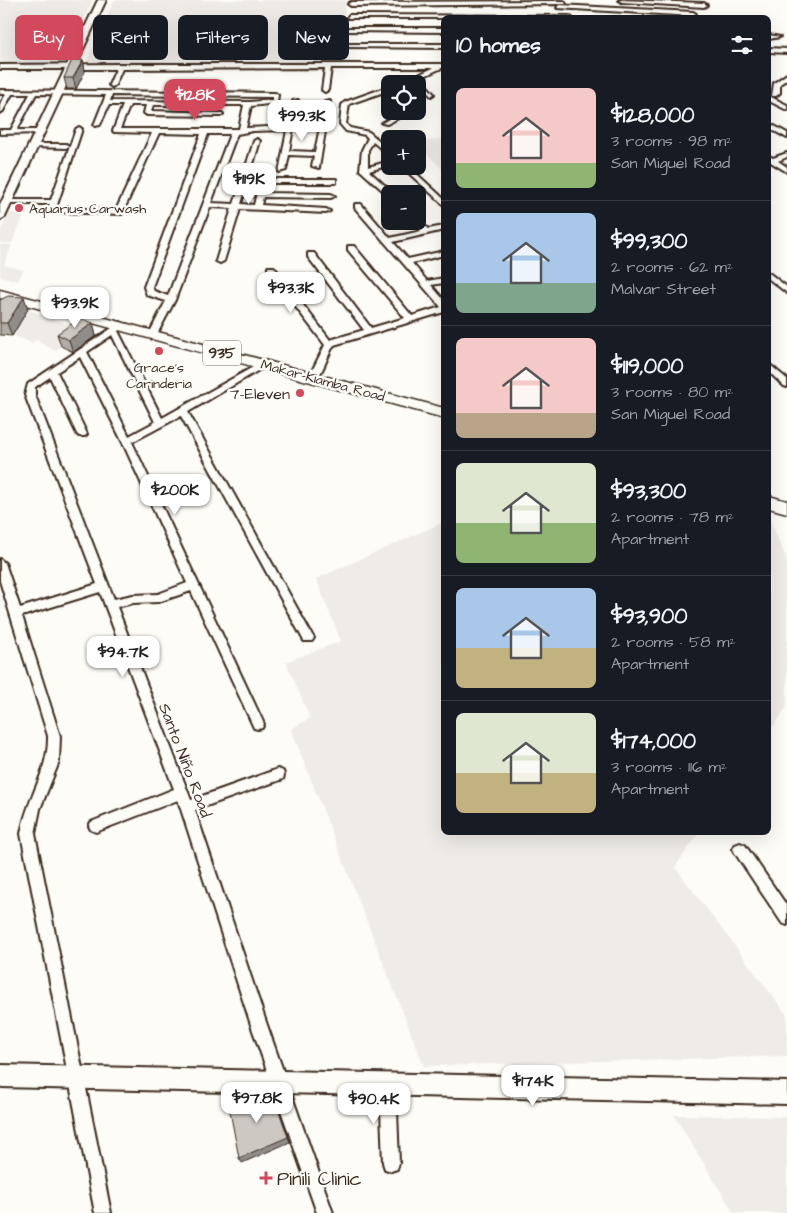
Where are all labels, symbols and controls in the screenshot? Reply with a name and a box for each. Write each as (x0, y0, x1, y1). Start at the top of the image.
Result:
chip: Buy (15, 15, 83, 60)
chip: Rent (93, 15, 168, 60)
chip: Filters (178, 15, 268, 60)
chip: New (278, 15, 349, 60)
text: 10 homes (456, 31, 541, 60)
icon: filters (728, 31, 756, 59)
map controls (381, 75, 426, 230)
button: locate (381, 75, 426, 120)
pin: $128K (160, 78, 230, 121)
text: $128K (175, 84, 215, 106)
pin: $99.3K (261, 100, 343, 142)
text: $128,000 (611, 101, 695, 130)
text: $99.3K (278, 105, 326, 127)
icon: home (496, 108, 556, 168)
button: + (381, 130, 426, 175)
text: 3 rooms · 98 m² (611, 130, 732, 152)
text: San Miguel Road (611, 152, 730, 174)
pin: $119K (214, 162, 284, 205)
text: $119K (233, 168, 265, 190)
button: − (381, 185, 426, 230)
place label: Aquarius Carwash (29, 199, 146, 219)
marker: Aquarius Carwash (13, 202, 25, 214)
text: $99,300 (611, 227, 688, 256)
icon: home (496, 233, 556, 293)
text: 2 rooms · 62 m² (611, 256, 733, 278)
pin: $93.3K (250, 272, 332, 314)
text: $93.3K (268, 277, 314, 299)
text: Malvar Street (611, 278, 716, 300)
pin: $93.9K (34, 286, 116, 329)
text: $93.9K (51, 292, 99, 314)
road number: 935 (203, 340, 241, 366)
marker: Grace's Carinderia (153, 345, 165, 357)
text: $119,000 (611, 352, 684, 381)
street label: Makar-Kiamba Road (258, 355, 387, 407)
place label: Grace's Carinderia (126, 358, 192, 394)
icon: home (496, 358, 556, 418)
text: 3 rooms · 80 m² (611, 381, 733, 403)
place label: 7-Eleven (230, 383, 290, 405)
marker: 7-Eleven (294, 387, 306, 399)
text: San Miguel Road (611, 403, 730, 425)
pin: $200K (140, 474, 210, 516)
text: $93,300 (611, 477, 686, 506)
text: $200K (151, 479, 199, 501)
icon: home (496, 483, 556, 543)
text: 2 rooms · 78 m² (611, 506, 734, 528)
text: Apartment (611, 528, 689, 550)
text: $93,900 (611, 602, 688, 631)
icon: home (496, 608, 556, 668)
text: 2 rooms · 58 m² (611, 631, 736, 653)
pin: $94.7K (82, 636, 164, 678)
text: $94.7K (98, 641, 148, 663)
text: Apartment (611, 653, 689, 675)
street label: Santo Niño Road (153, 700, 217, 821)
text: $174,000 (611, 727, 696, 756)
icon: home (496, 733, 556, 793)
text: 3 rooms · 116 m² (611, 756, 727, 778)
text: Apartment (611, 778, 689, 800)
pin: $174K (498, 1064, 568, 1107)
text: $174K (512, 1070, 554, 1092)
pin: $97.8K (216, 1082, 298, 1124)
pin: $90.4K (333, 1082, 415, 1125)
text: $97.8K (232, 1087, 282, 1109)
text: $90.4K (349, 1088, 399, 1110)
place label: Pinili Clinic (277, 1166, 362, 1193)
marker: Pinili Clinic (259, 1171, 273, 1185)

